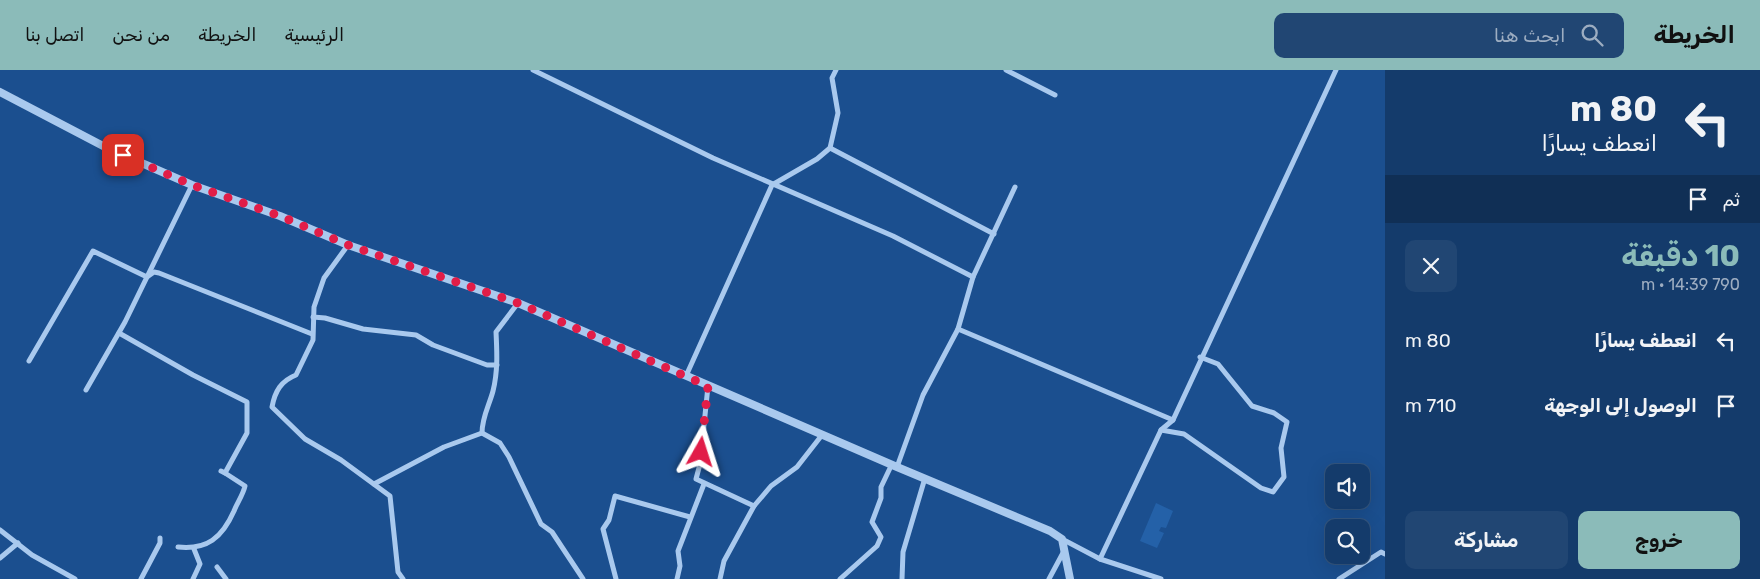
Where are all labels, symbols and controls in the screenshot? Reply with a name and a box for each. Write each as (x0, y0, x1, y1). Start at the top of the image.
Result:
search box (1274, 13, 1624, 58)
icon: search (1578, 21, 1606, 49)
text: الخريطة (1654, 21, 1735, 49)
text: اتصل بنا (25, 24, 84, 46)
text: من نحن (112, 24, 170, 46)
text: الخريطة (198, 24, 256, 46)
text: الرئيسية (284, 24, 344, 46)
text: ابحث هنا (1494, 24, 1566, 47)
text: 80 m (1570, 88, 1657, 130)
icon: left (1675, 90, 1740, 155)
text: انعطف يسارًا (1541, 130, 1657, 157)
pin (102, 134, 144, 176)
icon: arrive (109, 141, 137, 169)
icon: arrive (1684, 185, 1712, 213)
text: ثم (1722, 188, 1740, 211)
text: 10 دقيقة (1621, 238, 1740, 274)
button: close (1405, 240, 1457, 292)
text: 790 m · 14:39 (1641, 275, 1740, 294)
icon: left (1712, 327, 1740, 355)
text: 80 m (1405, 329, 1451, 352)
text: انعطف يسارًا (1594, 329, 1697, 352)
icon: arrive (1712, 392, 1740, 420)
text: 710 m (1405, 394, 1457, 417)
text: الوصول إلى الوجهة (1544, 394, 1697, 417)
position arrow (674, 425, 726, 477)
map controls (1325, 464, 1370, 564)
button: sound (1325, 464, 1370, 509)
button: مشاركة (1405, 511, 1568, 569)
button: خروج (1578, 511, 1740, 569)
button: search (1325, 519, 1370, 564)

